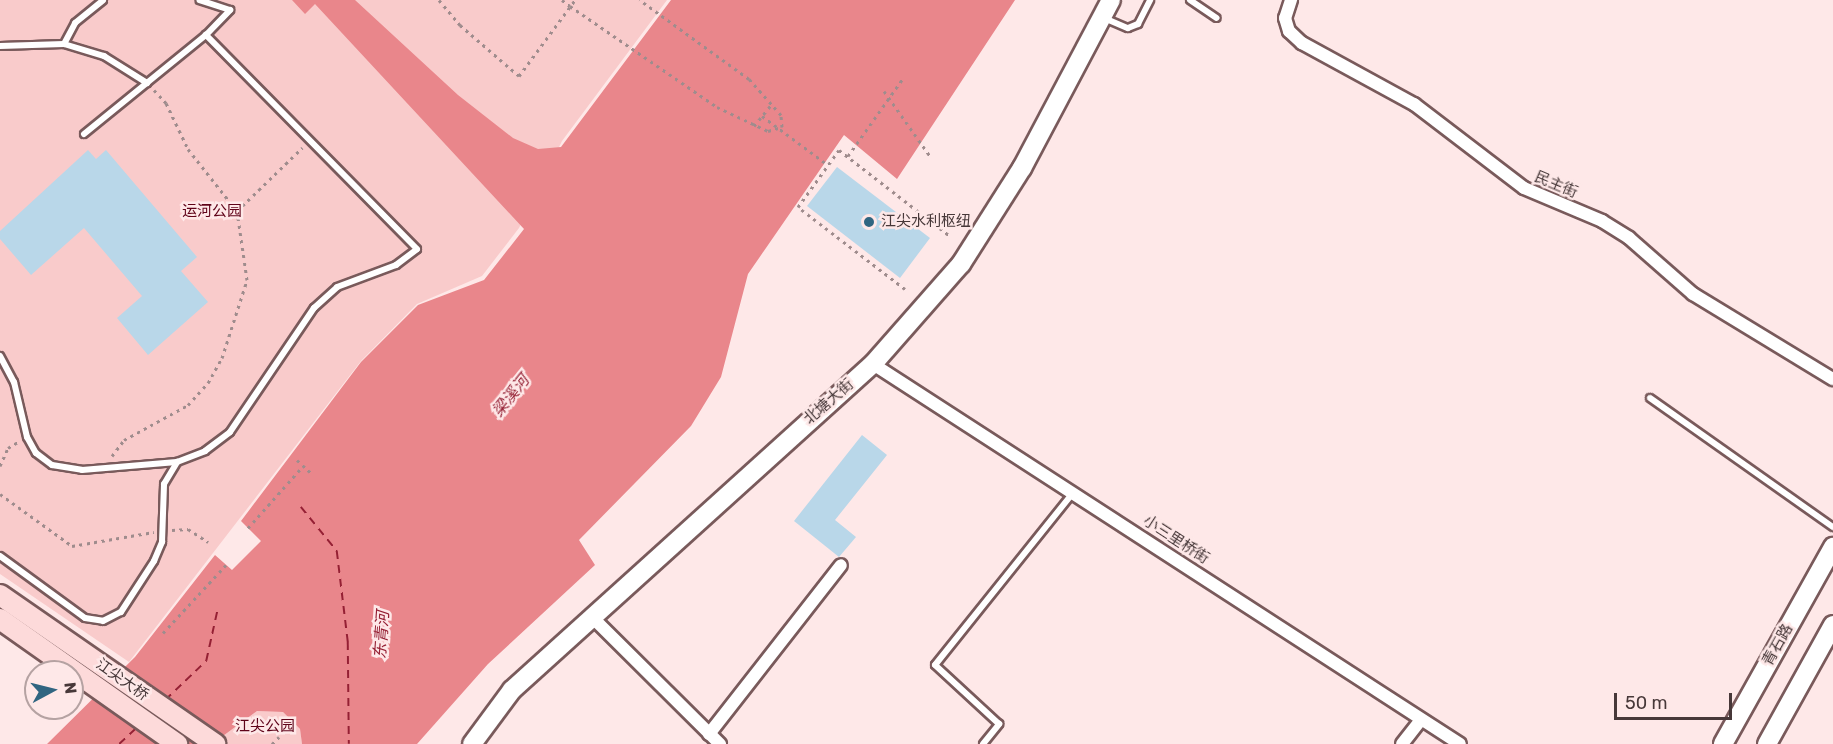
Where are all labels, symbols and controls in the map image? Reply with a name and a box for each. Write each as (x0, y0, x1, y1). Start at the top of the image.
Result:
street label: 民主街 (1532, 168, 1580, 202)
park label: 运河公园 (182, 203, 242, 221)
place label: 江尖水利枢纽 (881, 213, 971, 231)
marker: 江尖水利枢纽 (862, 215, 876, 229)
water label: 梁溪河 (488, 371, 534, 421)
street label: 北塘大街 (800, 376, 858, 428)
street label: 小三里桥街 (1140, 512, 1212, 568)
water label: 东青河 (371, 610, 393, 660)
street label: 青石路 (1759, 621, 1797, 669)
street label: 江尖大桥 (92, 655, 152, 705)
north arrow (24, 660, 84, 720)
text: N (60, 681, 81, 695)
scale bar (1617, 681, 1736, 719)
text: 50 m (1625, 692, 1668, 714)
park label: 江尖公园 (235, 718, 295, 736)

